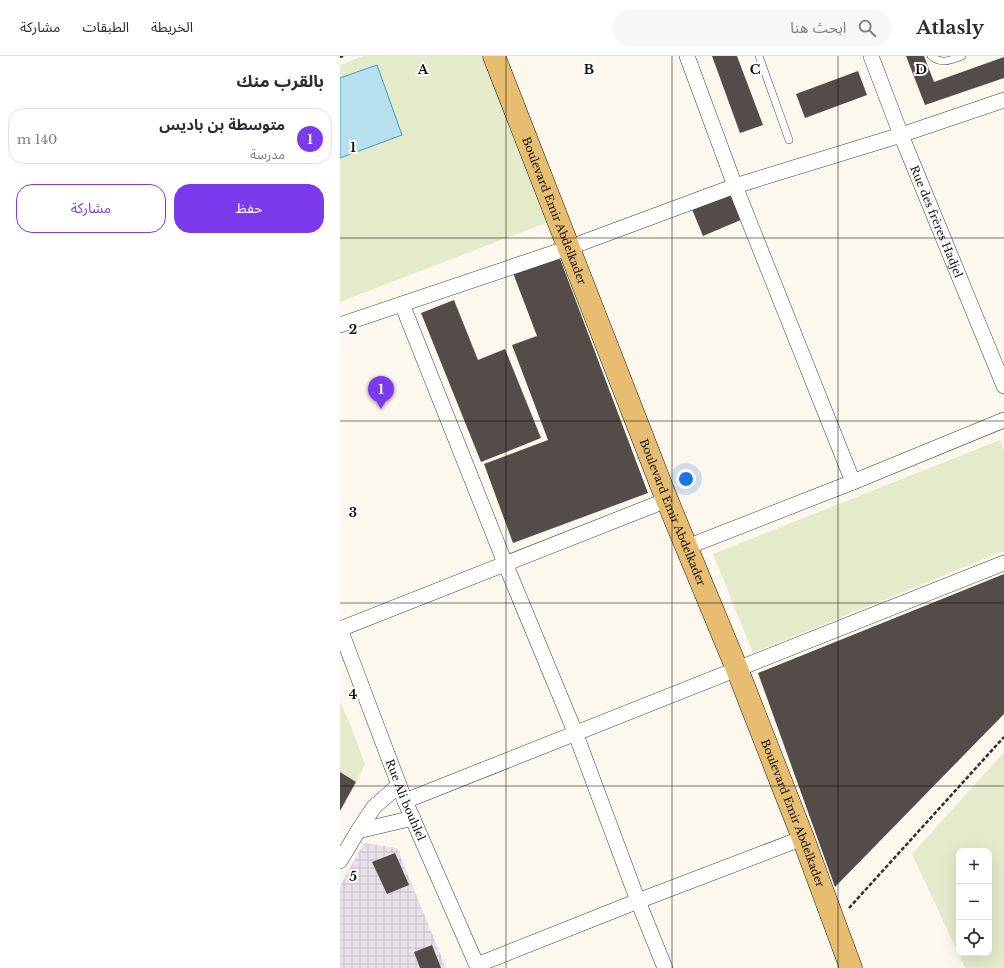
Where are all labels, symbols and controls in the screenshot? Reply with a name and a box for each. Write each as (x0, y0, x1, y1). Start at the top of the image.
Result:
search box (612, 10, 892, 46)
text: Atlasly (916, 16, 984, 39)
icon: search (856, 17, 878, 39)
text: مشاركة (20, 18, 60, 36)
text: الطبقات (82, 18, 129, 36)
text: الخريطة (151, 18, 193, 36)
text: ابحث هنا (790, 18, 846, 37)
text: A (417, 61, 429, 78)
text: B (584, 61, 594, 78)
text: C (750, 61, 761, 78)
text: D (915, 61, 927, 78)
text: بالقرب منك (237, 71, 324, 92)
text: متوسطة بن باديس (159, 115, 285, 134)
text: 140 m (17, 131, 57, 148)
text: 1 (307, 131, 313, 148)
street label: Boulevard Emir Abdelkader (519, 135, 590, 287)
text: 1 (350, 139, 356, 156)
text: مدرسة (250, 146, 285, 163)
street label: Rue des frères Hadjel (907, 163, 966, 280)
button: مشاركة (16, 184, 166, 233)
button: حفظ (174, 184, 324, 233)
text: 2 (349, 321, 357, 338)
pin: 1 (368, 376, 394, 409)
street label: Boulevard Emir Abdelkader (637, 437, 709, 589)
your location (676, 469, 696, 489)
text: 3 (349, 504, 357, 521)
text: 4 (349, 686, 358, 703)
street label: Boulevard Emir Abdelkader (758, 737, 828, 890)
street label: Rue Ali bouhlel (383, 757, 429, 843)
map controls (956, 848, 992, 956)
button: + (956, 848, 992, 884)
text: 5 (349, 868, 357, 885)
button: − (956, 884, 992, 920)
button: locate (956, 920, 992, 956)

